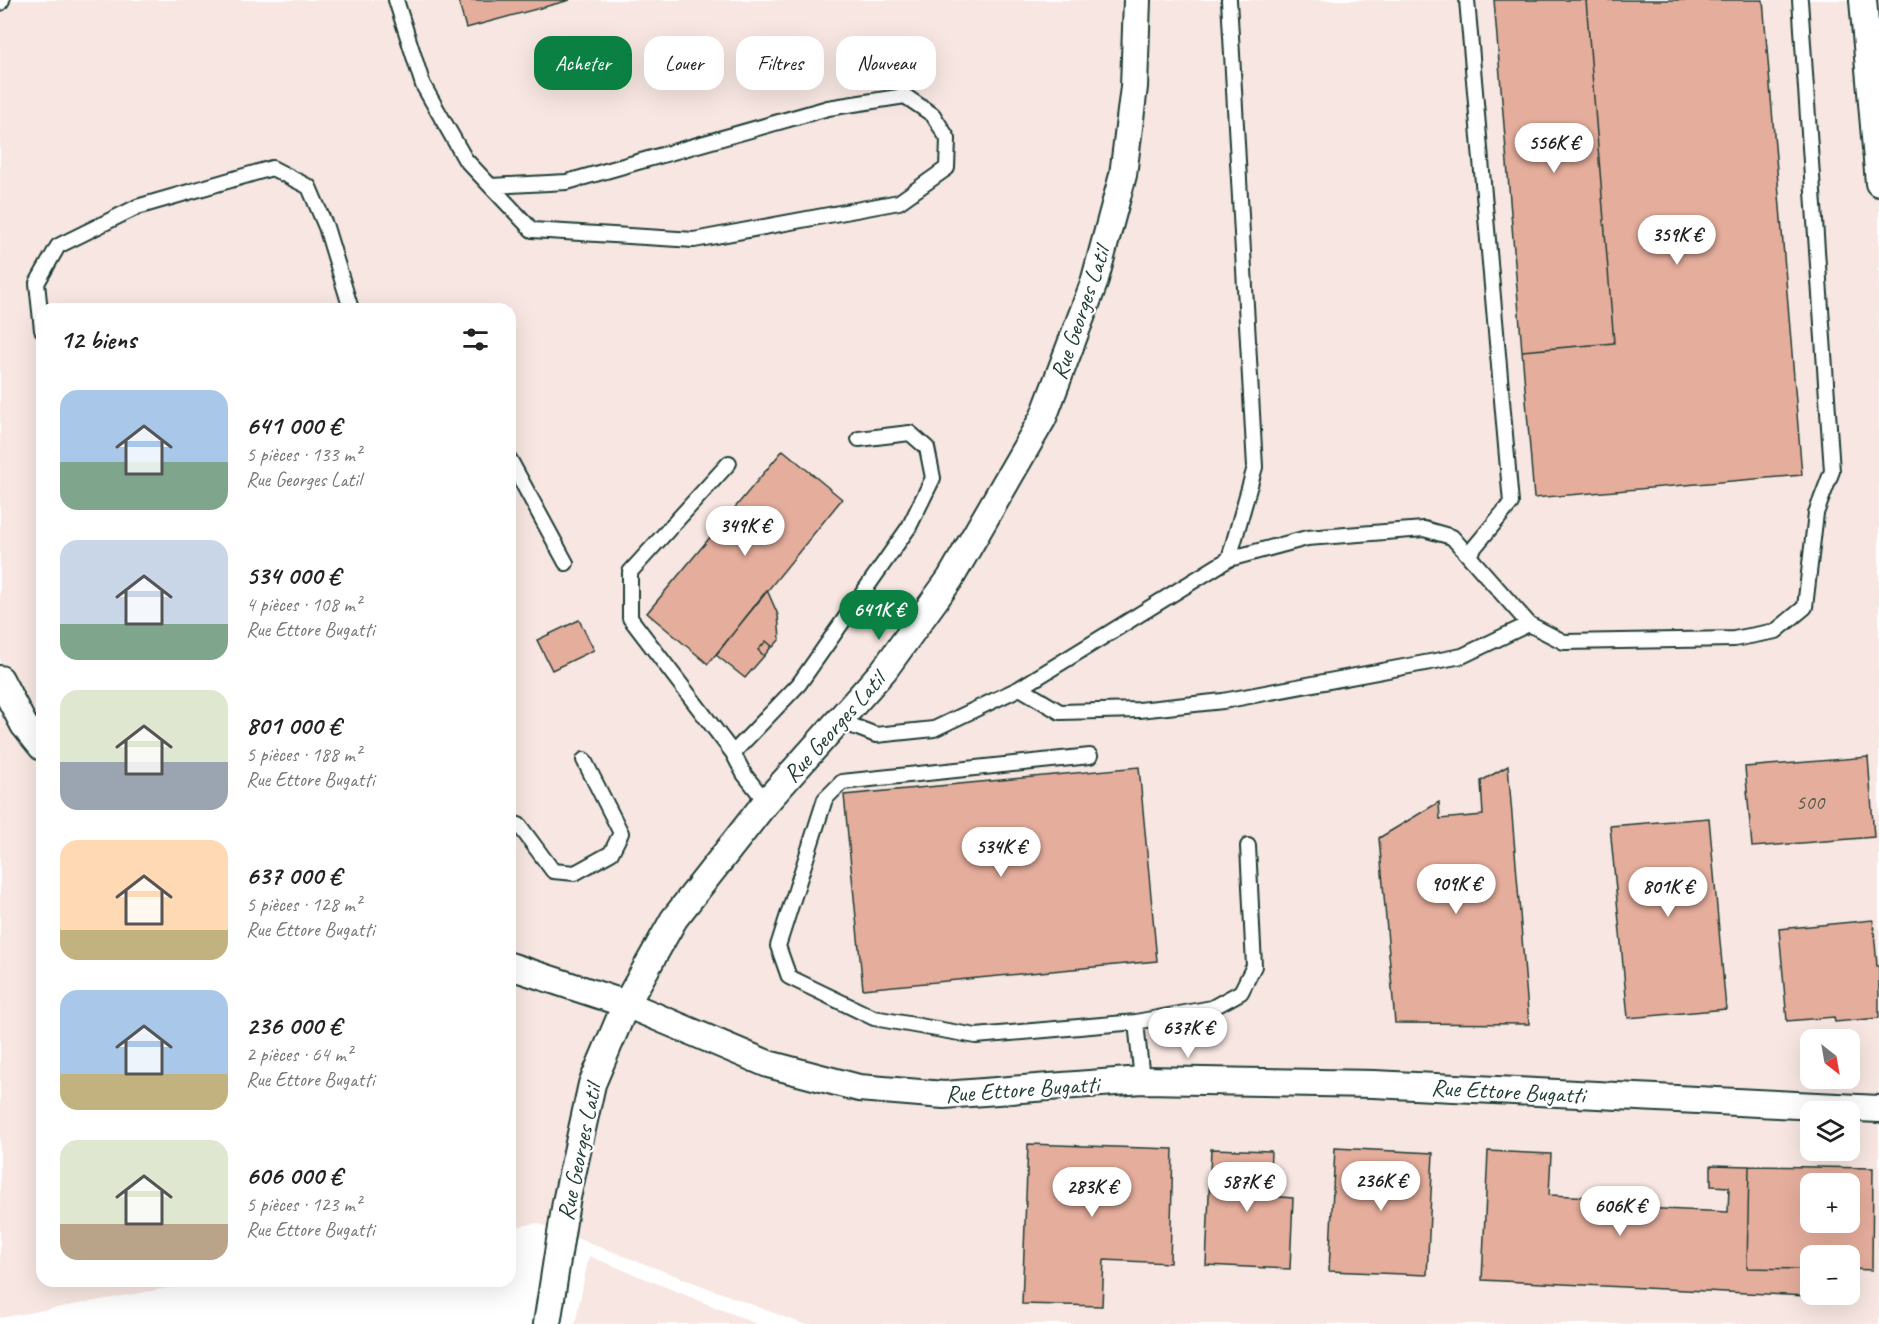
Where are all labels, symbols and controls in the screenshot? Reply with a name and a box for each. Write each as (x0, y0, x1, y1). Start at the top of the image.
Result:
chip: Acheter (534, 36, 632, 90)
chip: Louer (644, 36, 724, 90)
chip: Filtres (736, 36, 824, 90)
chip: Nouveau (836, 36, 936, 90)
pin: 556K € (1505, 123, 1603, 174)
text: 556K € (1529, 130, 1579, 155)
pin: 359K € (1628, 215, 1726, 266)
text: 359K € (1652, 222, 1702, 247)
street label: Rue Georges Latil (1043, 239, 1118, 383)
text: 12 biens (60, 323, 136, 356)
icon: filters (459, 323, 492, 356)
text: 641 000 € (246, 409, 341, 442)
icon: home (108, 414, 180, 486)
text: 5 pièces · 133 m² (246, 442, 361, 467)
text: Rue Georges Latil (246, 467, 361, 492)
pin: 349K € (696, 506, 794, 557)
text: 349K € (720, 513, 770, 538)
text: 534 000 € (246, 559, 340, 592)
icon: home (108, 564, 180, 636)
pin: 641K € (830, 590, 928, 641)
text: 4 pièces · 108 m² (246, 592, 361, 617)
text: 641K € (853, 597, 905, 622)
text: Rue Ettore Bugatti (246, 617, 374, 642)
street label: Rue Georges Latil (777, 663, 894, 789)
text: 801 000 € (246, 709, 340, 742)
icon: home (108, 714, 180, 786)
text: 5 pièces · 188 m² (246, 742, 361, 767)
text: Rue Ettore Bugatti (246, 767, 374, 792)
house number: 500 (1796, 789, 1826, 815)
pin: 534K € (952, 827, 1050, 878)
text: 534K € (976, 834, 1026, 859)
text: 637 000 € (246, 859, 341, 892)
icon: home (108, 864, 180, 936)
pin: 909K € (1407, 864, 1505, 915)
pin: 801K € (1619, 867, 1717, 918)
text: 909K € (1431, 871, 1481, 896)
text: 801K € (1643, 874, 1694, 899)
text: 5 pièces · 128 m² (246, 892, 361, 917)
text: Rue Ettore Bugatti (246, 917, 374, 942)
pin: 637K € (1139, 1008, 1237, 1059)
text: 236 000 € (246, 1009, 341, 1042)
icon: home (108, 1014, 180, 1086)
text: 637K € (1162, 1015, 1214, 1040)
north arrow (1800, 1029, 1860, 1089)
map controls (1800, 1029, 1860, 1305)
text: 2 pièces · 64 m² (246, 1042, 352, 1067)
text: Rue Ettore Bugatti (246, 1067, 374, 1092)
street label: Rue Ettore Bugatti (944, 1068, 1102, 1109)
street label: Rue Ettore Bugatti (1430, 1072, 1588, 1110)
street label: Rue Georges Latil (550, 1077, 609, 1223)
button: layers (1800, 1101, 1860, 1161)
text: 606 000 € (246, 1159, 342, 1192)
pin: 236K € (1332, 1161, 1430, 1212)
pin: 587K € (1198, 1162, 1296, 1213)
icon: home (108, 1164, 180, 1236)
pin: 283K € (1043, 1167, 1141, 1218)
text: 236K € (1355, 1168, 1407, 1193)
text: 587K € (1222, 1169, 1272, 1194)
button: + (1800, 1173, 1860, 1233)
text: 283K € (1067, 1174, 1118, 1199)
pin: 606K € (1571, 1186, 1669, 1237)
text: 5 pièces · 123 m² (246, 1192, 361, 1217)
text: 606K € (1594, 1193, 1646, 1218)
text: Rue Ettore Bugatti (246, 1217, 374, 1242)
button: − (1800, 1245, 1860, 1305)

